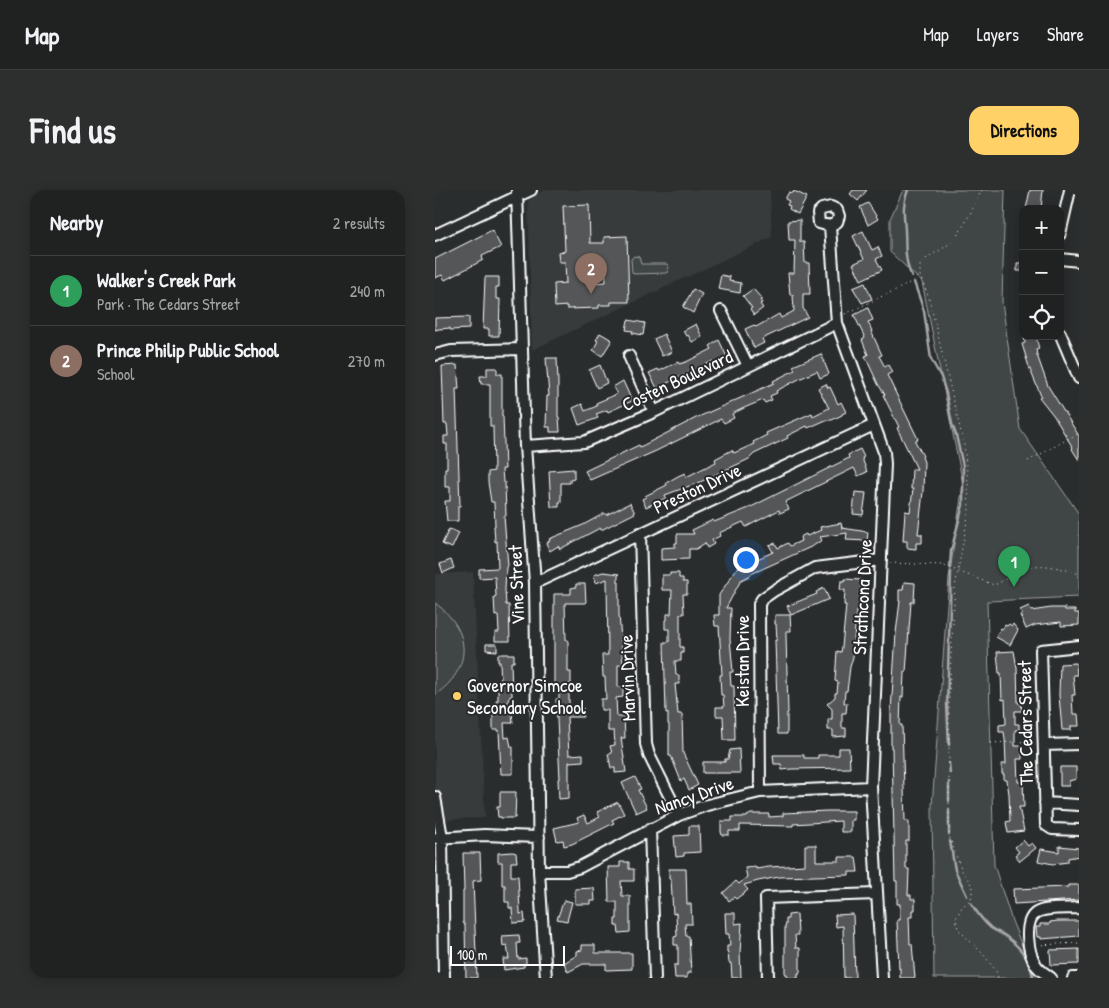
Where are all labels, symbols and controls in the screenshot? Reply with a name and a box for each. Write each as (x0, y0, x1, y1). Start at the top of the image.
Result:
text: Map (25, 19, 59, 51)
text: Map (923, 22, 949, 47)
text: Layers (977, 22, 1019, 47)
text: Share (1047, 22, 1084, 47)
button: Directions (969, 106, 1079, 155)
text: Find us (30, 107, 116, 154)
map controls (1019, 205, 1064, 340)
button: + (1019, 205, 1064, 250)
text: Nearby (50, 208, 103, 237)
text: 2 results (333, 212, 385, 234)
button: − (1019, 250, 1064, 295)
pin: 2 (575, 253, 607, 294)
text: Walker's Creek Park (97, 267, 236, 293)
text: 1 (63, 280, 69, 302)
text: 240 m (350, 280, 385, 302)
text: Park · The Cedars Street (97, 293, 239, 315)
button: locate (1019, 295, 1064, 340)
text: Prince Philip Public School (97, 337, 279, 363)
street label: Costen Boulevard (617, 343, 737, 417)
text: 2 (62, 350, 70, 372)
text: 270 m (348, 350, 385, 372)
text: School (97, 363, 134, 385)
street label: Preston Drive (649, 456, 746, 520)
street label: Strathcona Drive (846, 538, 878, 655)
street label: Vine Street (502, 544, 530, 625)
pin: 1 (998, 546, 1030, 587)
your location (733, 547, 759, 573)
street label: Keistan Drive (729, 615, 755, 707)
street label: Marvin Drive (612, 634, 642, 722)
street label: The Cedars Street (1011, 660, 1039, 786)
place label: Governor Simcoe Secondary School (467, 672, 587, 720)
marker: Governor Simcoe Secondary School (451, 690, 463, 702)
street label: Nancy Drive (651, 769, 737, 821)
scale bar (450, 943, 565, 966)
text: 100 m (457, 945, 487, 964)

